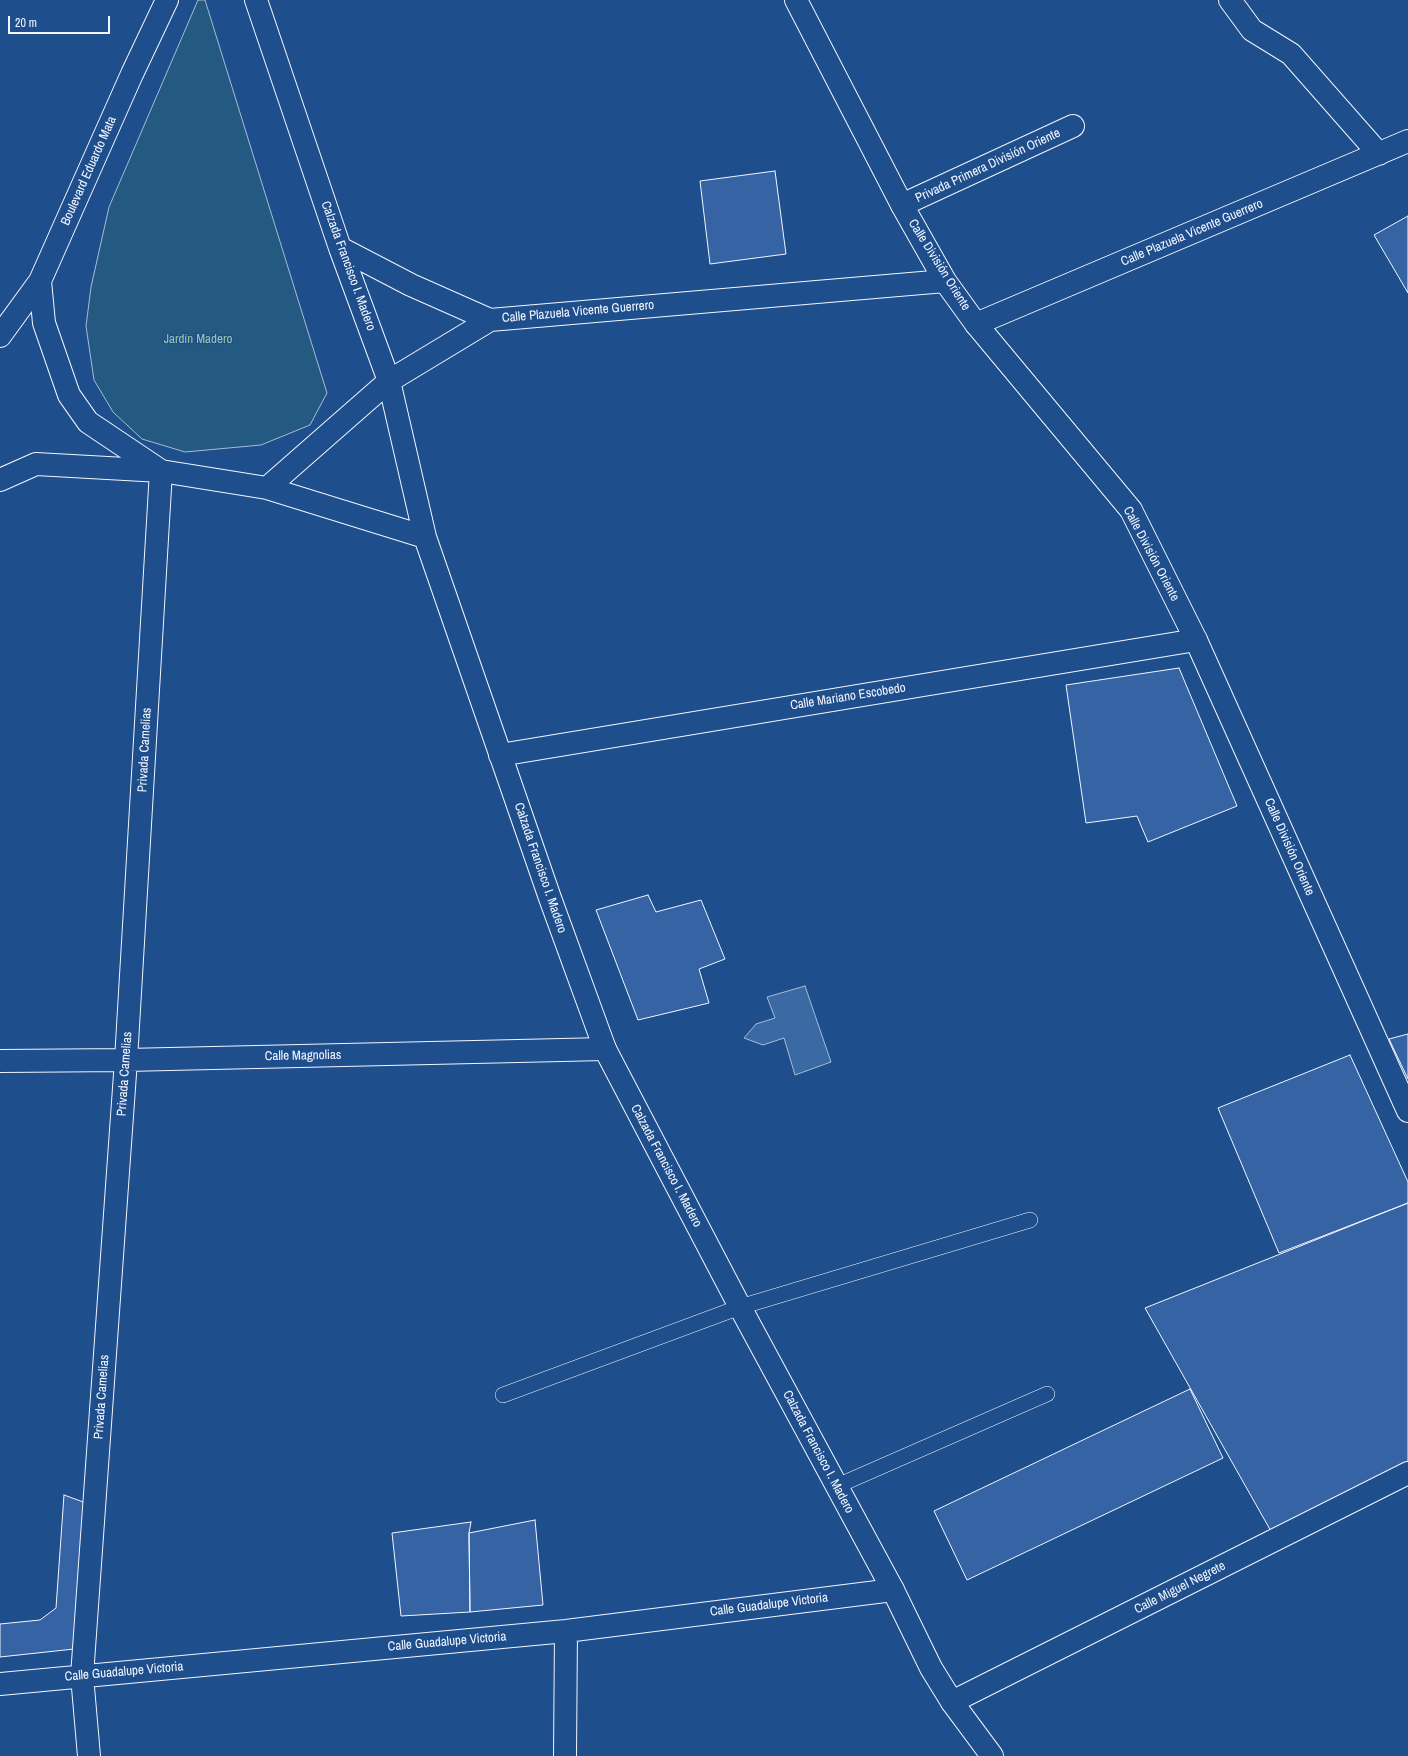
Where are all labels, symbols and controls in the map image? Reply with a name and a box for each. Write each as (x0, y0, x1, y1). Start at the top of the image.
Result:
scale bar (10, 8, 112, 34)
text: 20 m (15, 15, 37, 31)
street label: Boulevard Eduardo Mata (58, 114, 120, 228)
street label: Privada Primera División Oriente (913, 126, 1063, 206)
street label: Calle Plazuela Vicente Guerrero (1119, 196, 1265, 270)
street label: Calzada Francisco I. Madero (317, 199, 379, 333)
street label: Calle División Oriente (905, 216, 973, 314)
street label: Calle Plazuela Vicente Guerrero (501, 298, 655, 326)
park label: Jardín Madero (164, 332, 232, 348)
street label: Calle División Oriente (1119, 504, 1183, 604)
street label: Calle Mariano Escobedo (789, 680, 907, 714)
street label: Privada Camelias (135, 707, 155, 793)
street label: Calle División Oriente (1261, 796, 1317, 898)
street label: Calzada Francisco I. Madero (510, 801, 570, 935)
street label: Privada Camelias (114, 1031, 136, 1117)
street label: Calle Magnolias (265, 1048, 341, 1064)
street label: Calzada Francisco I. Madero (627, 1102, 705, 1230)
street label: Privada Camelias (91, 1354, 113, 1440)
street label: Calzada Francisco I. Madero (779, 1388, 857, 1516)
street label: Calle Miguel Negrete (1132, 1558, 1228, 1618)
street label: Calle Guadalupe Victoria (709, 1590, 829, 1620)
street label: Calle Guadalupe Victoria (387, 1629, 507, 1655)
street label: Calle Guadalupe Victoria (64, 1659, 184, 1685)

